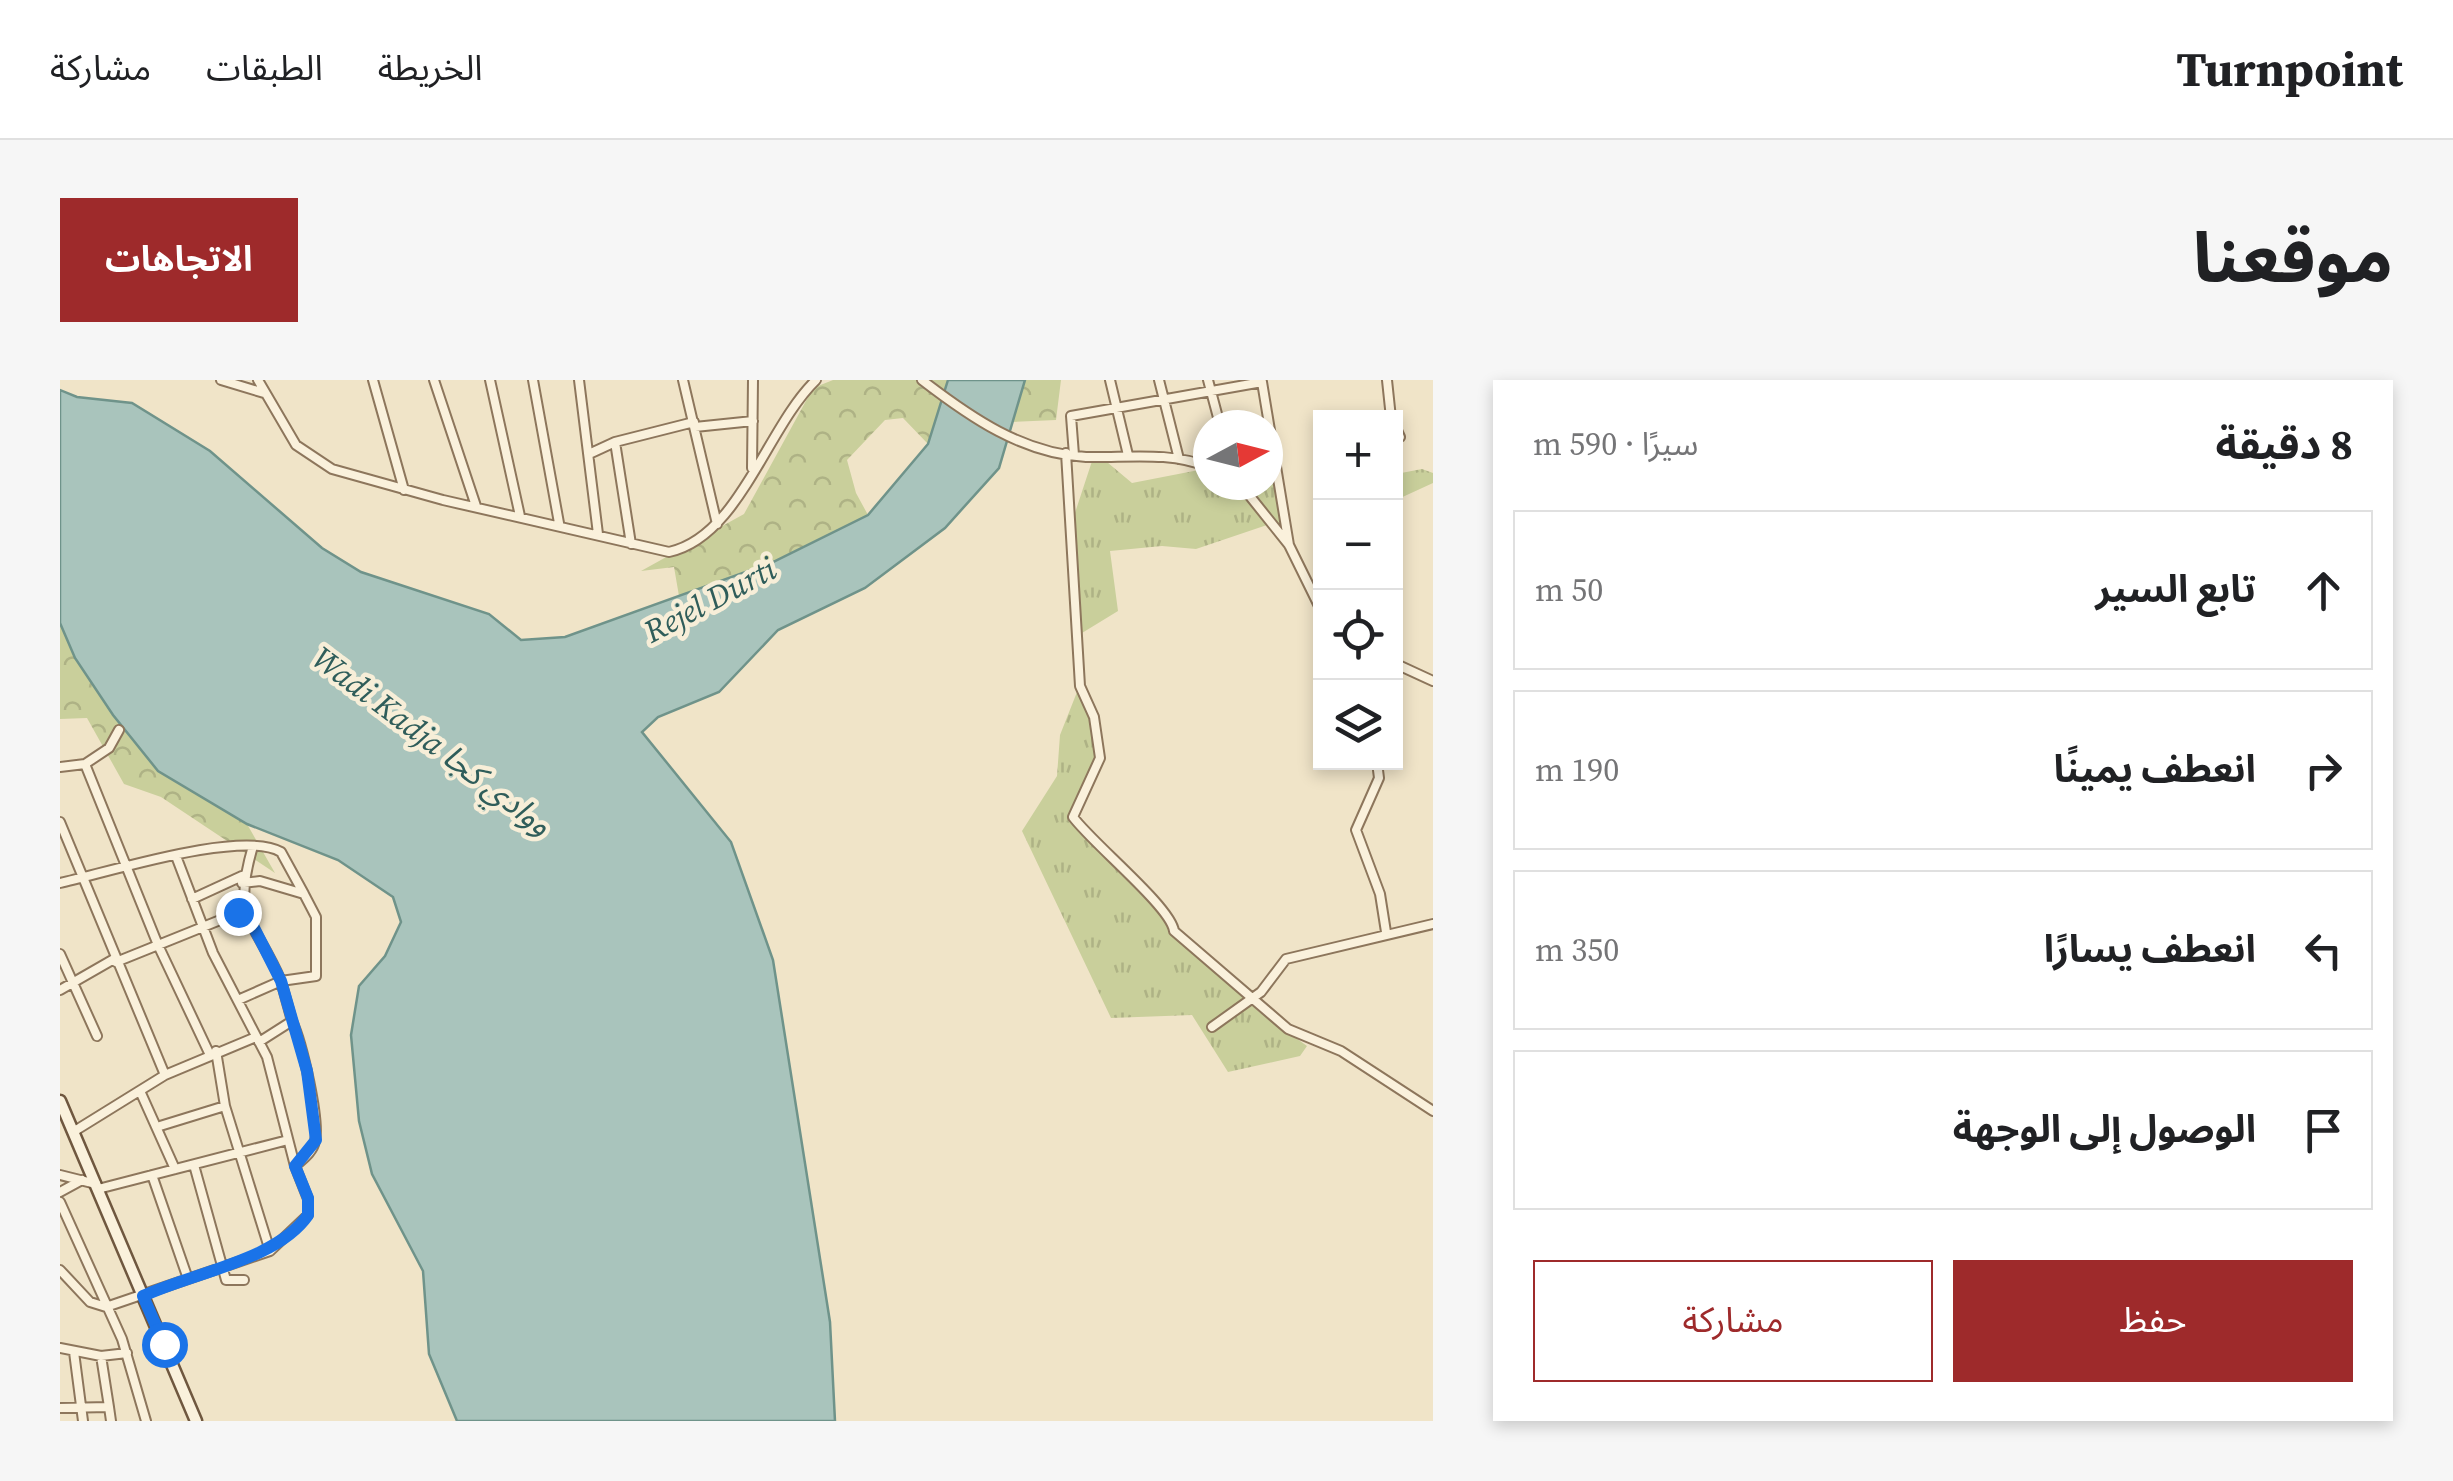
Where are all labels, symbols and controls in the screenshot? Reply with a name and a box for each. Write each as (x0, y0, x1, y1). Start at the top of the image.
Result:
text: Turnpoint (2176, 36, 2403, 102)
text: مشاركة (50, 44, 151, 92)
text: الطبقات (206, 44, 323, 92)
text: الخريطة (378, 44, 483, 92)
button: الاتجاهات (60, 198, 298, 322)
text: موقعنا (2192, 209, 2393, 305)
north arrow (1193, 410, 1283, 500)
map controls (1313, 410, 1403, 770)
button: + (1313, 410, 1403, 500)
text: 8 دقيقة (2216, 415, 2353, 473)
text: سيرًا · 590 m (1533, 422, 1698, 466)
button: − (1313, 500, 1403, 590)
water label: Rejel Durti (635, 547, 784, 654)
text: تابع السير (2095, 563, 2256, 615)
icon: ahead (2296, 563, 2351, 618)
text: 50 m (1535, 568, 1603, 612)
button: locate (1313, 590, 1403, 680)
water label: Wadi Kadja ووادي كجا (301, 636, 561, 849)
button: layers (1313, 680, 1403, 770)
text: انعطف يمينًا (2054, 743, 2256, 795)
icon: right (2296, 743, 2351, 798)
text: 190 m (1535, 748, 1619, 792)
route end (216, 890, 262, 936)
text: انعطف يسارًا (2044, 923, 2256, 975)
icon: left (2296, 923, 2351, 978)
text: 350 m (1535, 928, 1619, 972)
text: الوصول إلى الوجهة (1953, 1103, 2256, 1155)
icon: arrive (2296, 1103, 2351, 1158)
button: مشاركة (1533, 1260, 1933, 1382)
button: حفظ (1953, 1260, 2353, 1382)
route start (142, 1322, 188, 1368)

